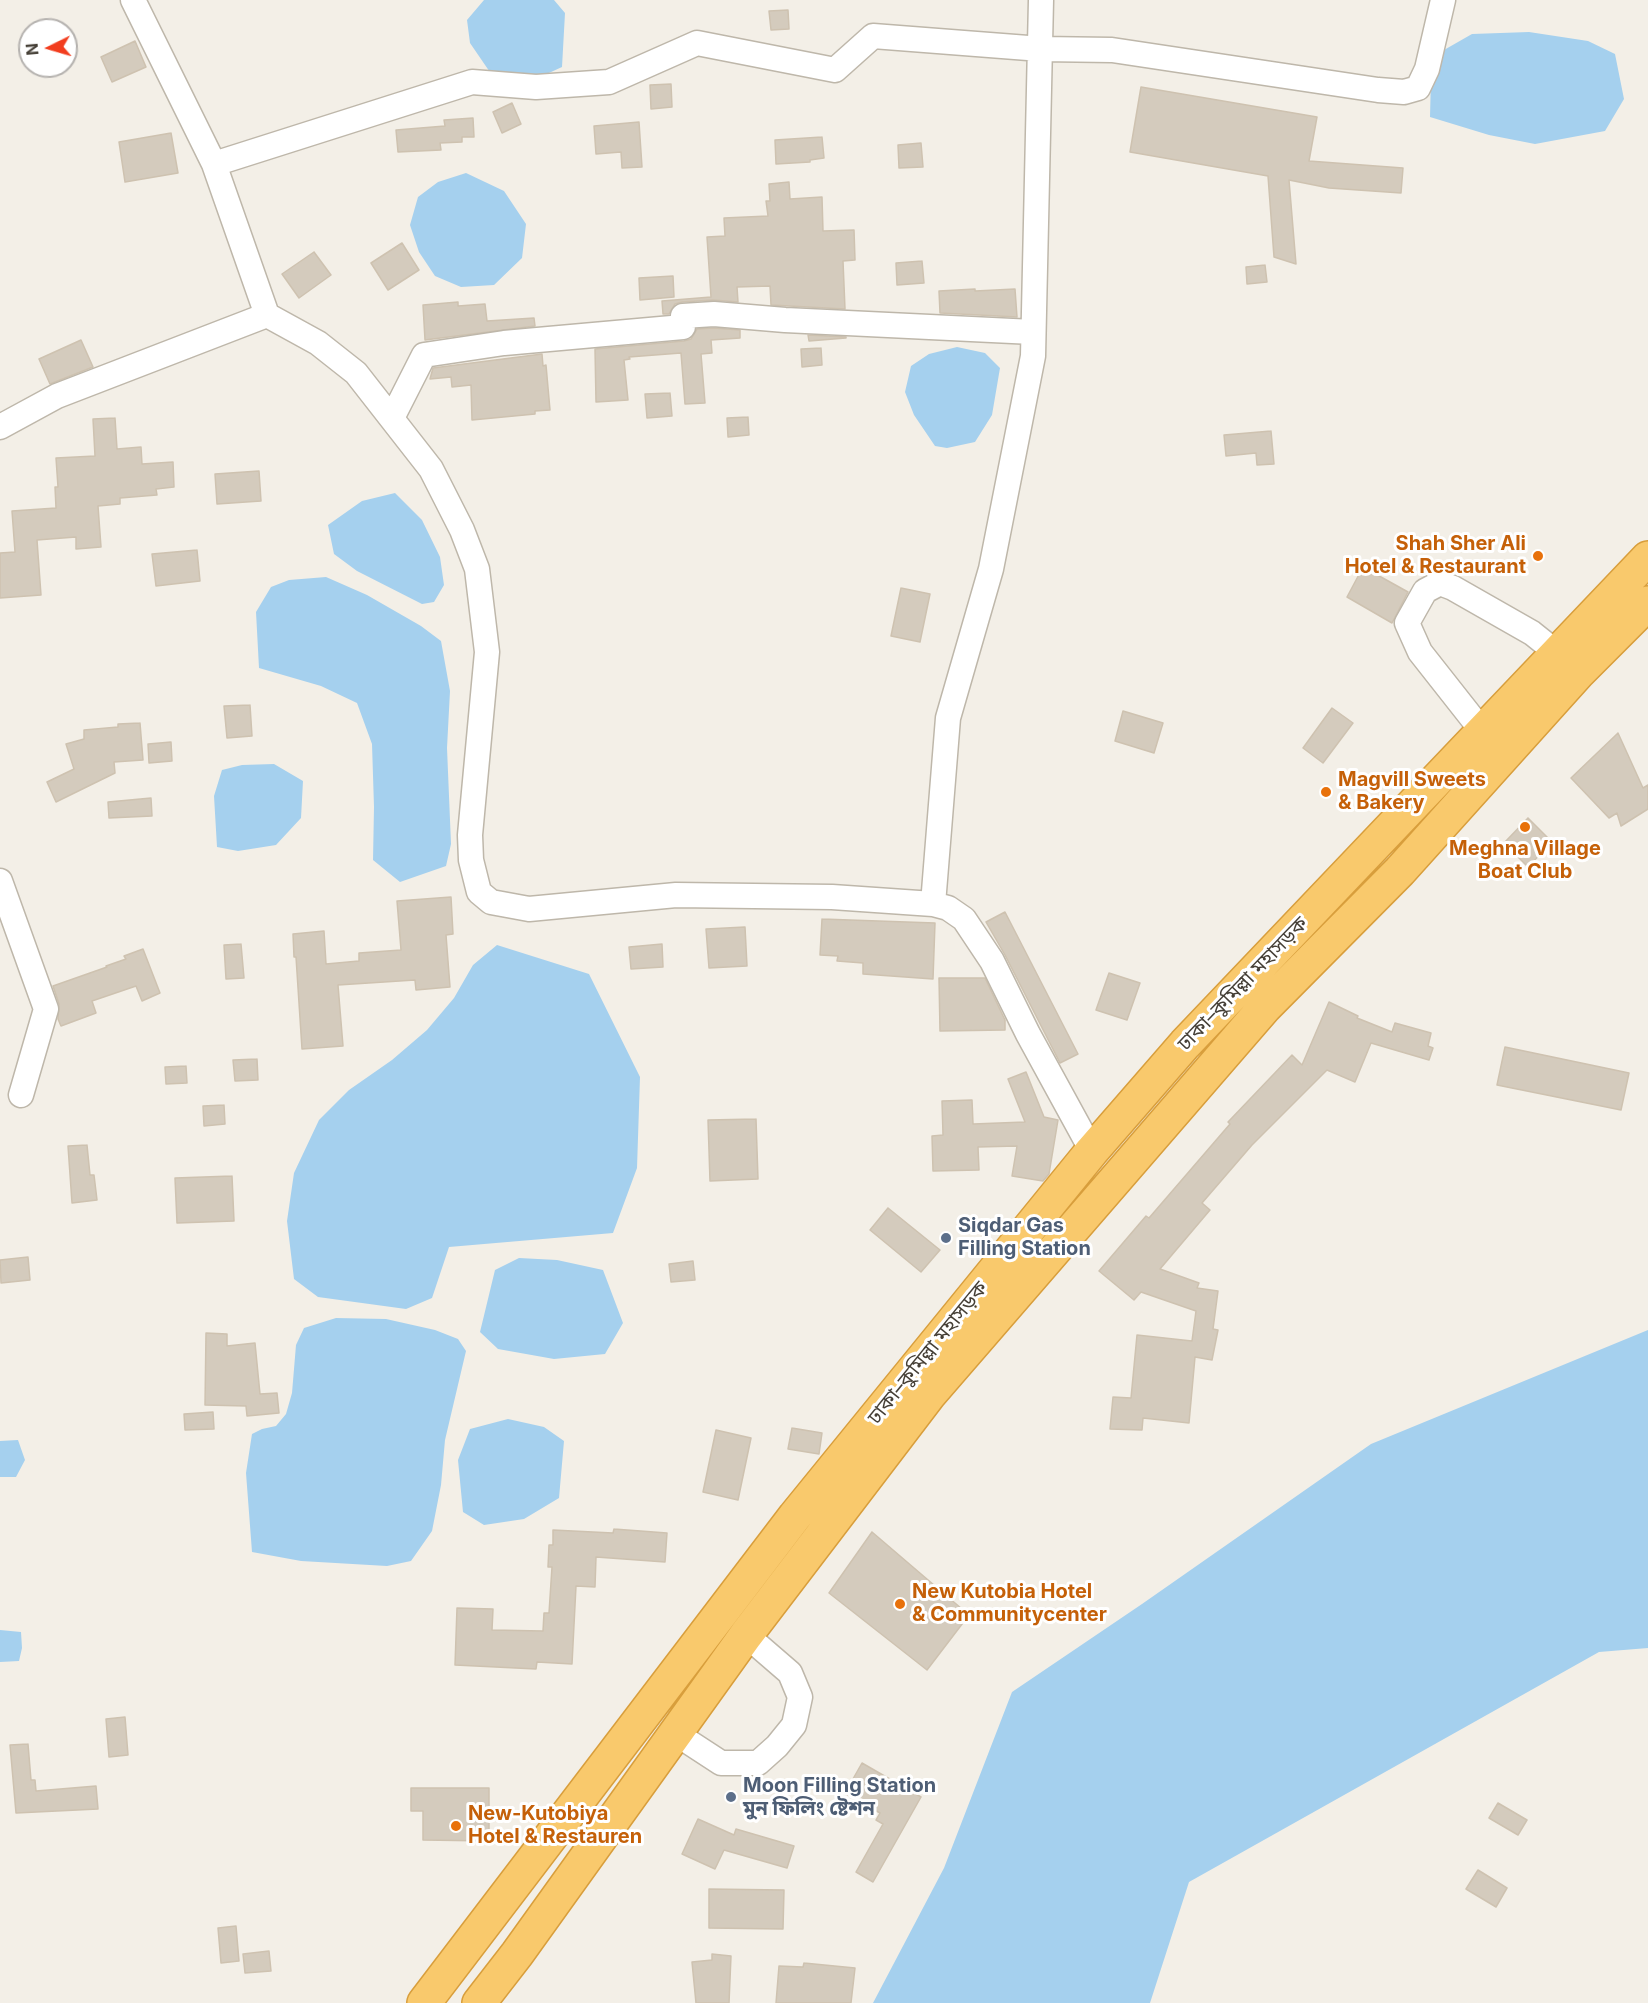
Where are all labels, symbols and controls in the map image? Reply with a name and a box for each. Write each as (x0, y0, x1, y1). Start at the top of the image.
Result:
north arrow (18, 18, 78, 78)
text: N (22, 42, 43, 56)
place label: Shah Sher Ali Hotel & Restaurant (1345, 532, 1526, 579)
marker: Shah Sher Ali Hotel & Restaurant (1531, 549, 1545, 563)
place label: Magvill Sweets & Bakery (1338, 768, 1486, 815)
marker: Magvill Sweets & Bakery (1319, 785, 1333, 799)
marker: Meghna Village Boat Club (1518, 820, 1532, 834)
place label: Meghna Village Boat Club (1449, 837, 1601, 884)
street label: ঢাকা–কুমিল্লা মহাসড়ক (1173, 912, 1313, 1056)
place label: Siqdar Gas Filling Station (958, 1214, 1091, 1261)
marker: Siqdar Gas Filling Station (939, 1231, 953, 1245)
street label: ঢাকা–কুমিল্লা মহাসড়ক (863, 1277, 993, 1429)
place label: New Kutobia Hotel & Communitycenter (912, 1580, 1107, 1627)
marker: New Kutobia Hotel & Communitycenter (893, 1597, 907, 1611)
place label: Moon Filling Station মুন ফিলিং ষ্টেশন (743, 1774, 936, 1821)
marker: Moon Filling Station মুন ফিলিং ষ্টেশন (724, 1790, 738, 1804)
place label: New-Kutobiya Hotel & Restauren (468, 1802, 642, 1849)
marker: New-Kutobiya Hotel & Restauren (449, 1819, 463, 1833)

